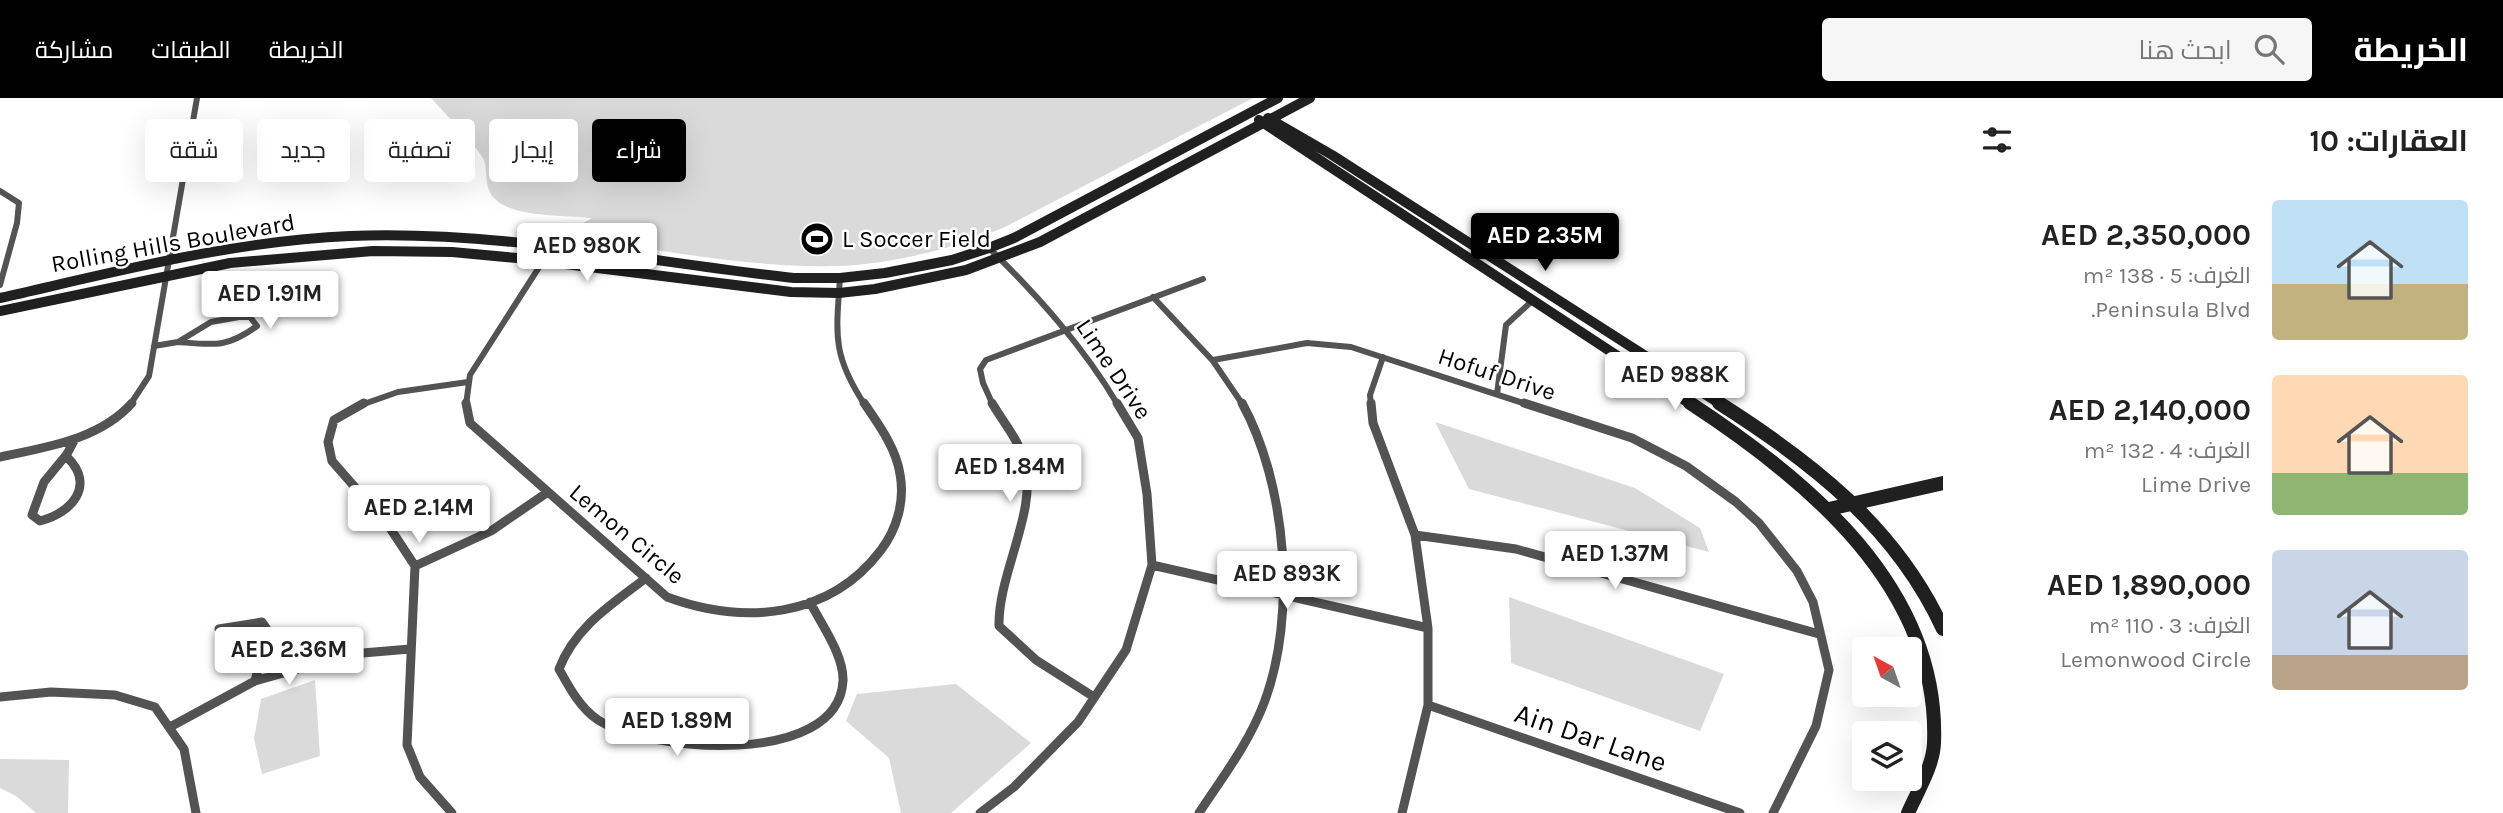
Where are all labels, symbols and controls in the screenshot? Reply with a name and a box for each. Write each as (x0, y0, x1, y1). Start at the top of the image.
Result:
search box (1822, 18, 2312, 81)
icon: search (2250, 30, 2288, 68)
text: الخريطة (2354, 31, 2468, 69)
text: ابحث هنا (2139, 35, 2232, 66)
text: مشاركة (35, 36, 113, 64)
text: الطبقات (151, 36, 231, 64)
text: الخريطة (269, 36, 344, 64)
chip: شقة (145, 119, 243, 182)
chip: جديد (257, 119, 350, 182)
chip: تصفية (364, 119, 475, 182)
chip: إيجار (489, 119, 578, 182)
chip: شراء (592, 119, 686, 182)
icon: filters (1978, 121, 2016, 159)
text: العقارات: 10 (2309, 123, 2468, 159)
street label: Rolling Hills Boulevard (49, 208, 297, 278)
pin: AED 2.35M (1465, 214, 1625, 273)
text: AED 2,350,000 (2041, 217, 2251, 253)
sports icon: L Soccer Field (798, 220, 836, 258)
text: AED 2.35M (1487, 222, 1603, 249)
pin: AED 980K (515, 223, 659, 283)
place label: L Soccer Field (842, 225, 991, 253)
icon: home (2328, 228, 2412, 312)
text: AED 980K (533, 232, 641, 259)
text: الغرف: 5 · 138 m² (2083, 262, 2251, 289)
pin: AED 1.91M (190, 272, 350, 331)
text: AED 1.91M (218, 280, 322, 307)
text: Peninsula Blvd. (2091, 296, 2251, 323)
street label: Lime Drive (1070, 314, 1158, 424)
street label: Hofuf Drive (1435, 342, 1559, 406)
pin: AED 988K (1603, 352, 1747, 412)
text: AED 988K (1621, 361, 1729, 388)
text: AED 2,140,000 (2049, 392, 2251, 428)
icon: home (2328, 403, 2412, 487)
text: الغرف: 4 · 132 m² (2084, 437, 2251, 464)
pin: AED 1.84M (930, 444, 1090, 504)
text: AED 1.84M (954, 453, 1066, 480)
text: Lime Drive (2141, 471, 2251, 498)
street label: Lemon Circle (564, 478, 690, 590)
pin: AED 2.14M (339, 486, 499, 545)
text: AED 2.14M (364, 494, 474, 521)
pin: AED 1.37M (1535, 532, 1695, 591)
text: AED 1.37M (1561, 540, 1669, 567)
pin: AED 893K (1215, 552, 1359, 611)
text: AED 893K (1233, 560, 1341, 587)
text: AED 1,890,000 (2047, 567, 2251, 603)
icon: home (2328, 578, 2412, 662)
text: الغرف: 3 · 110 m² (2089, 612, 2251, 639)
pin: AED 2.36M (209, 628, 369, 687)
text: AED 2.36M (231, 636, 347, 663)
north arrow (1852, 637, 1922, 707)
map controls (1852, 637, 1922, 791)
text: Lemonwood Circle (2060, 646, 2251, 673)
street label: Ain Dar Lane (1511, 696, 1671, 779)
pin: AED 1.89M (597, 698, 757, 758)
text: AED 1.89M (621, 707, 733, 734)
button: layers (1852, 721, 1922, 791)

